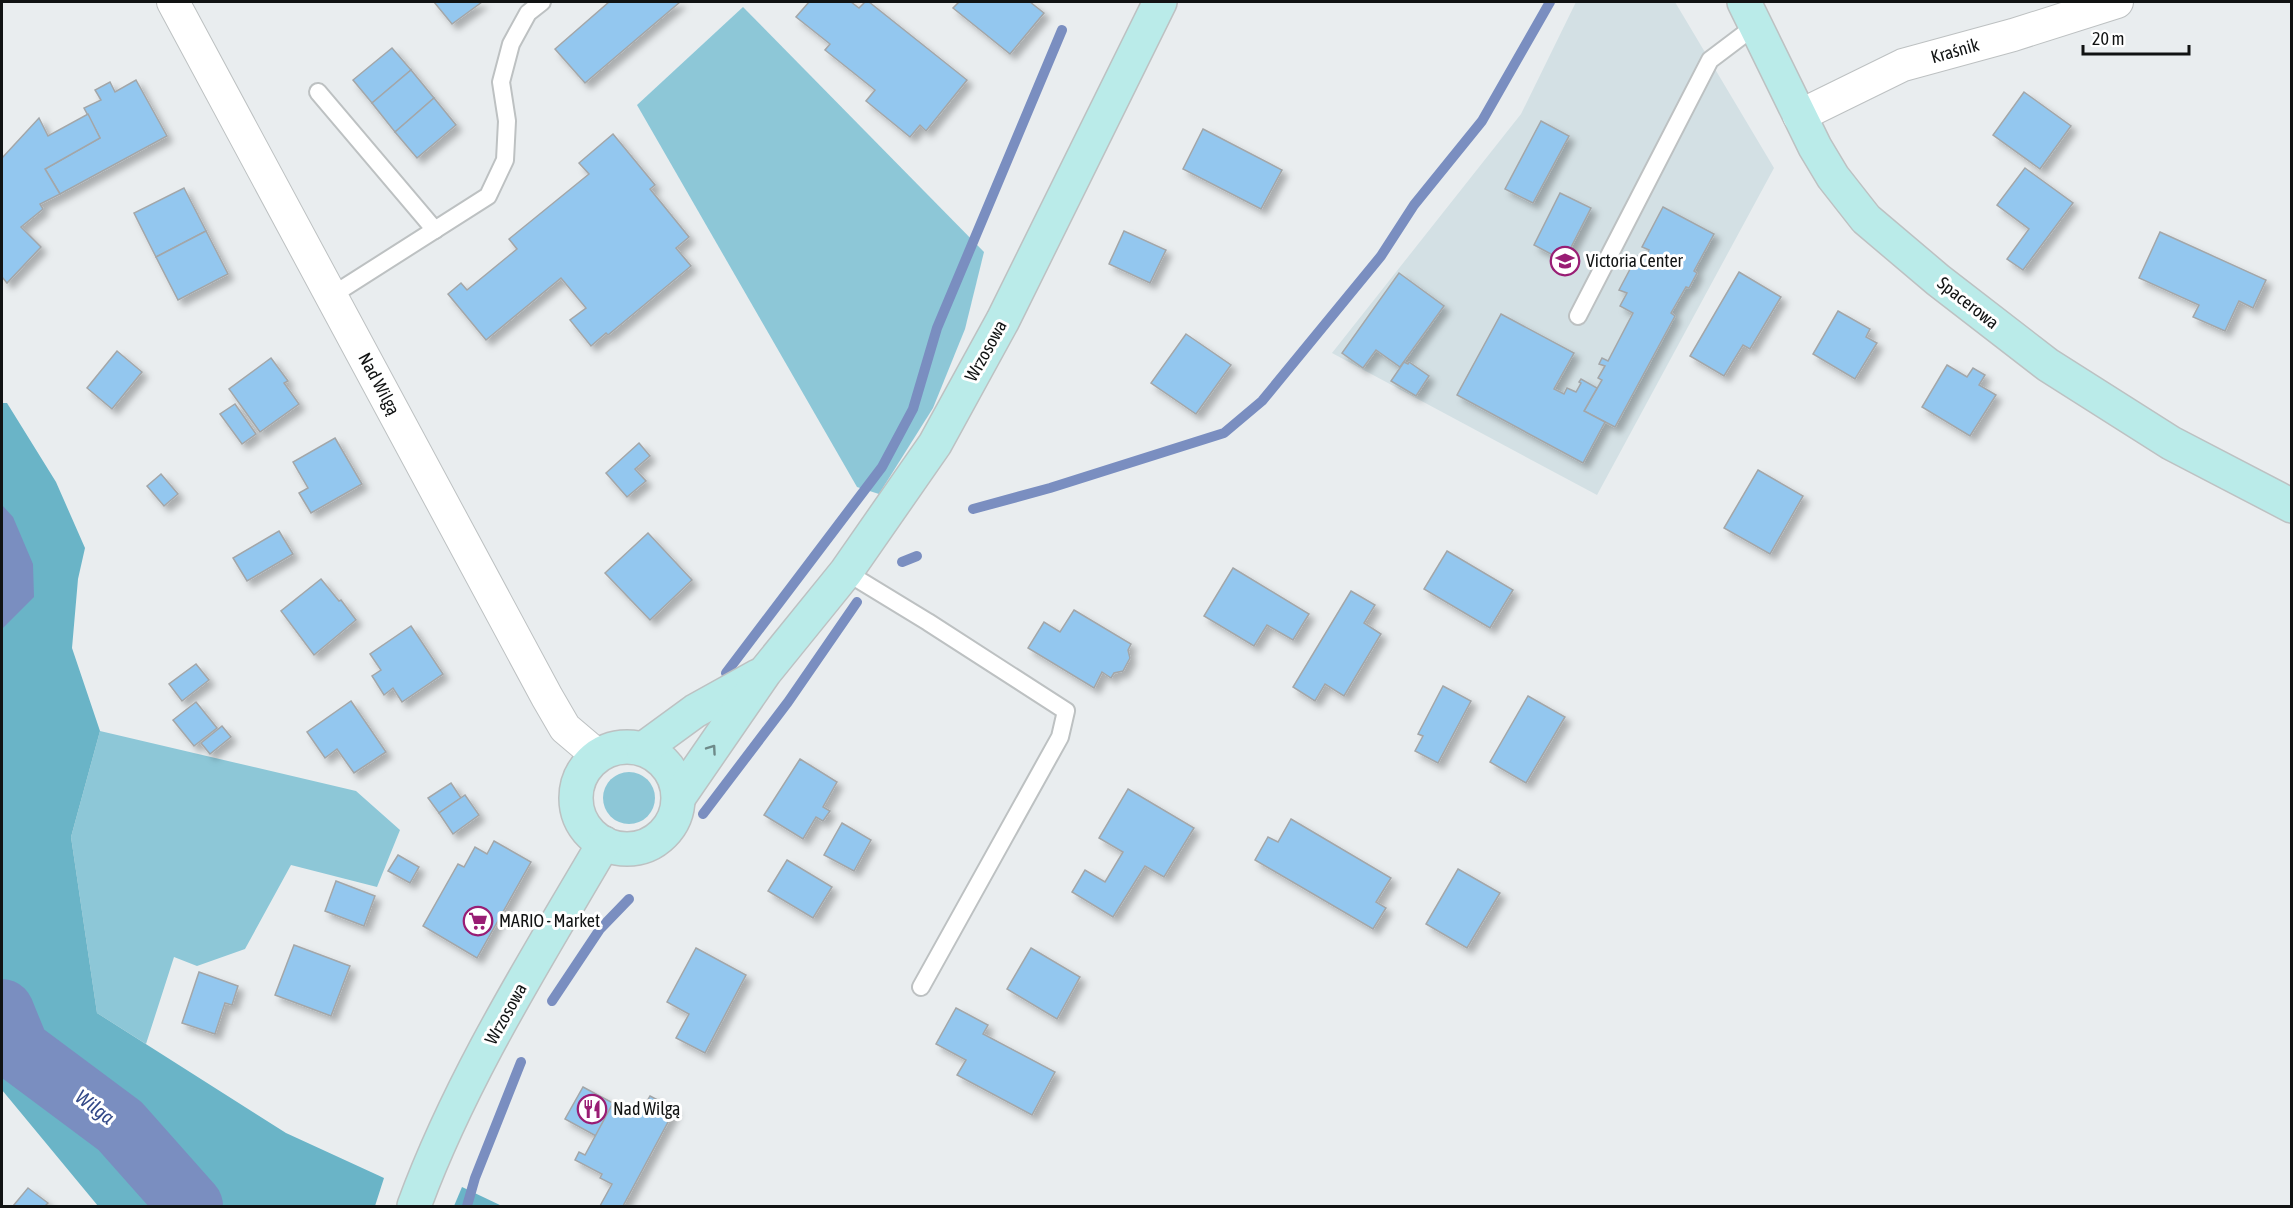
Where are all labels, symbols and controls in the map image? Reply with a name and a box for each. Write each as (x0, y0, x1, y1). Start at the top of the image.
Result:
scale bar (2083, 18, 2190, 56)
text: 20 m (2092, 28, 2124, 49)
street label: Kraśnik (1928, 34, 1982, 67)
school or university icon: Victoria Center (1549, 245, 1581, 277)
place label: Victoria Center (1586, 250, 1684, 271)
street label: Spacerowa (1934, 272, 2003, 333)
street label: Wrzosowa (960, 316, 1011, 385)
street label: Nad Wilgą (354, 349, 405, 418)
one-way arrow (705, 745, 716, 756)
supermarket icon: MARIO - Market (462, 905, 494, 937)
place label: MARIO - Market (499, 910, 600, 931)
street label: Wrzosowa (480, 979, 531, 1048)
water label: Wilga (71, 1085, 119, 1129)
restaurant icon: Nad Wilgą (576, 1093, 608, 1125)
place label: Nad Wilgą (613, 1098, 680, 1119)

